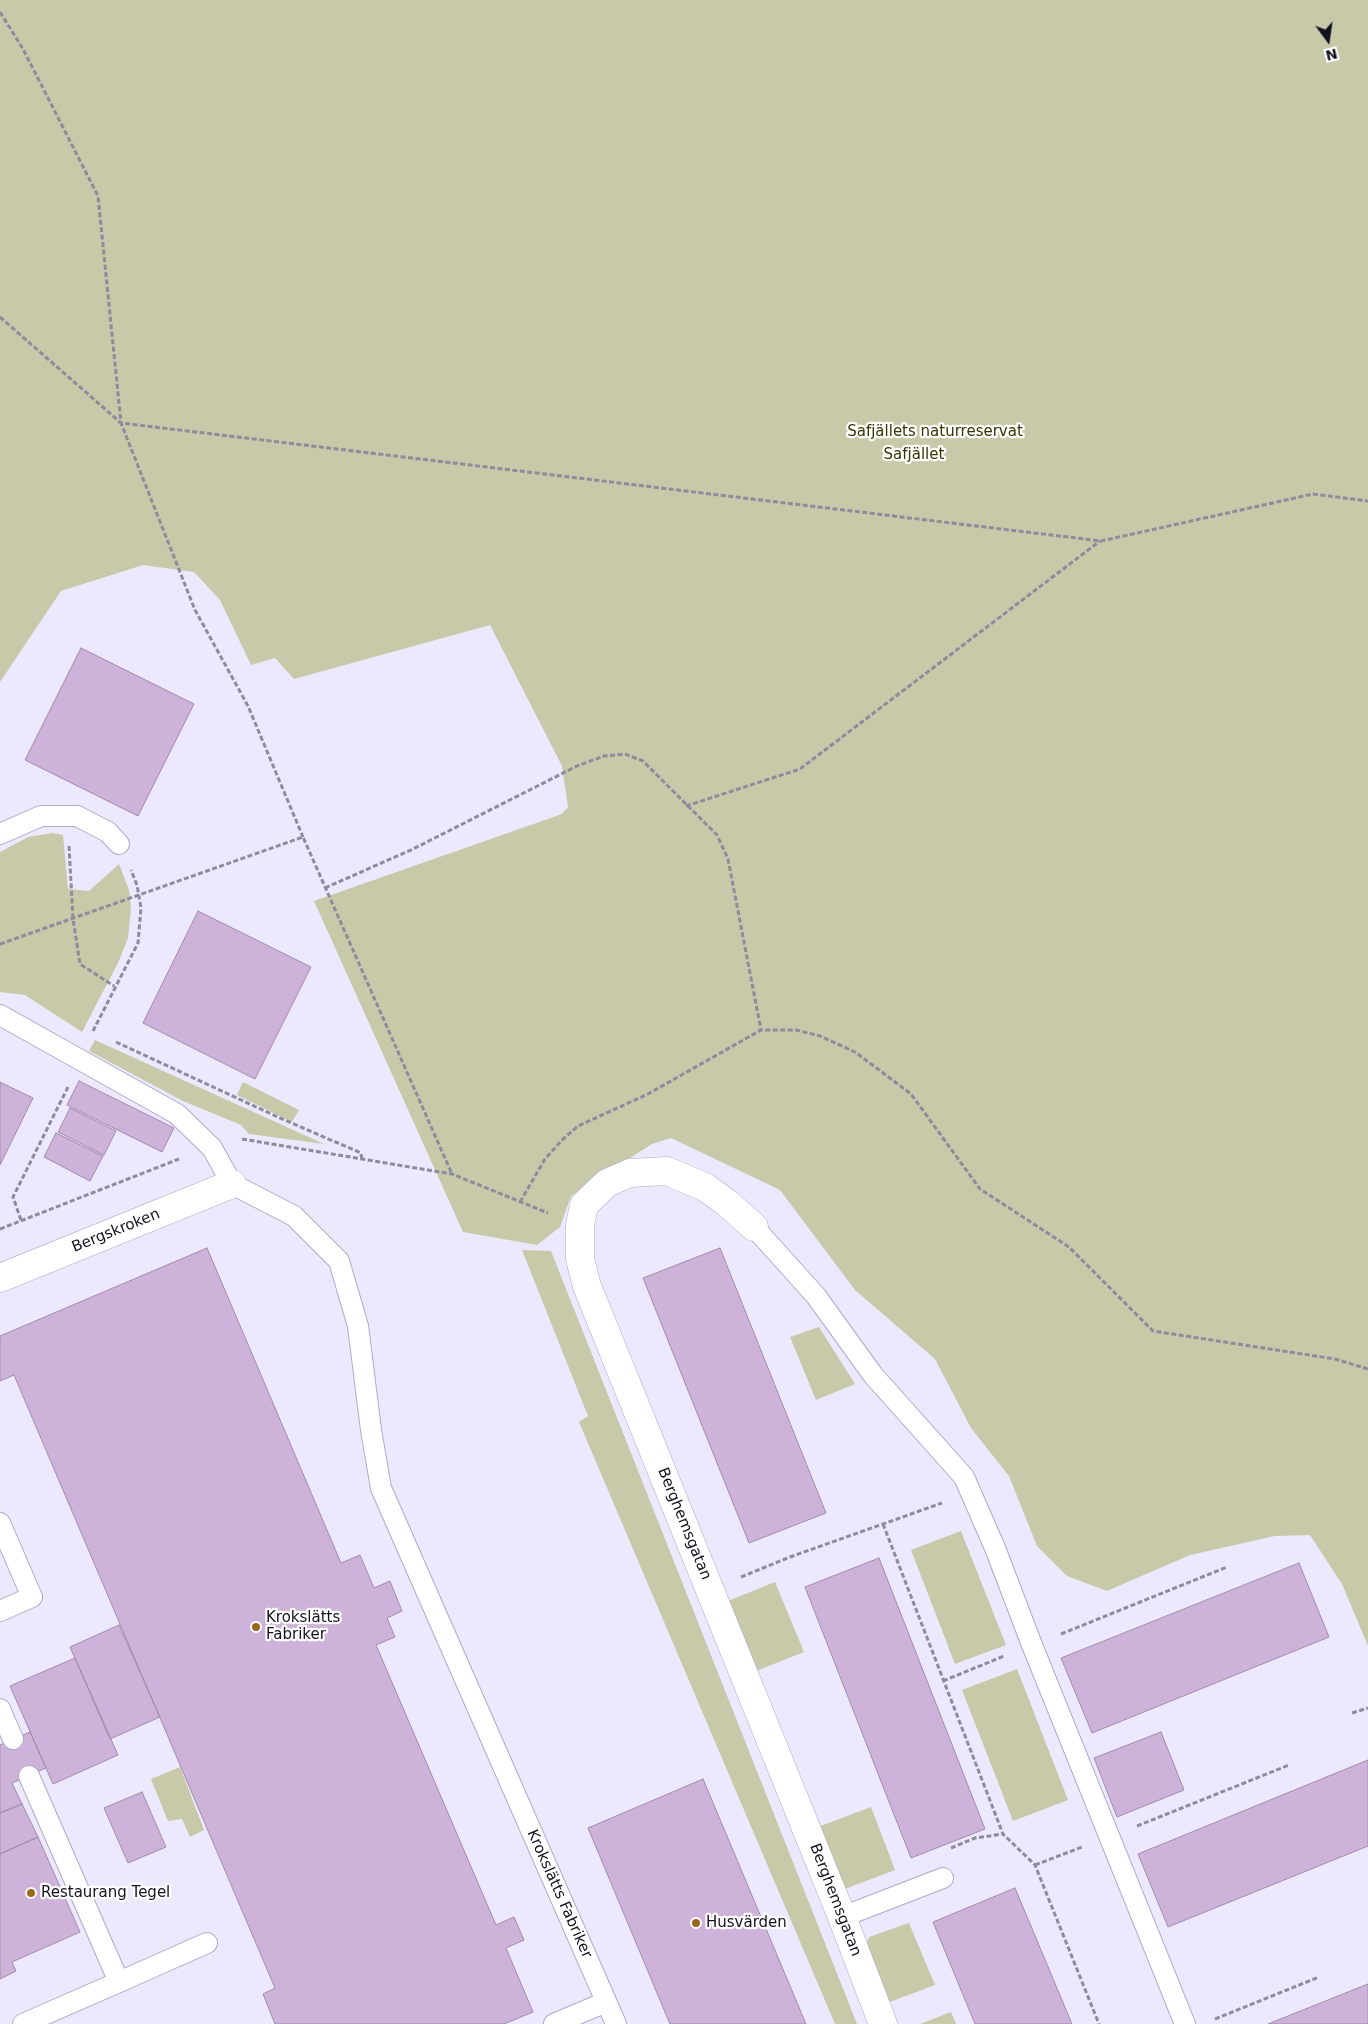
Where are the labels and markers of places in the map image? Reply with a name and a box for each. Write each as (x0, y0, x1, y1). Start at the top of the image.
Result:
place label: Krokslätts Fabriker (266, 1609, 340, 1644)
marker: Krokslätts Fabriker (250, 1621, 262, 1633)
place label: Restaurang Tegel (41, 1884, 170, 1902)
marker: Restaurang Tegel (25, 1887, 37, 1899)
place label: Husvärden (706, 1914, 787, 1932)
marker: Husvärden (690, 1917, 702, 1929)

